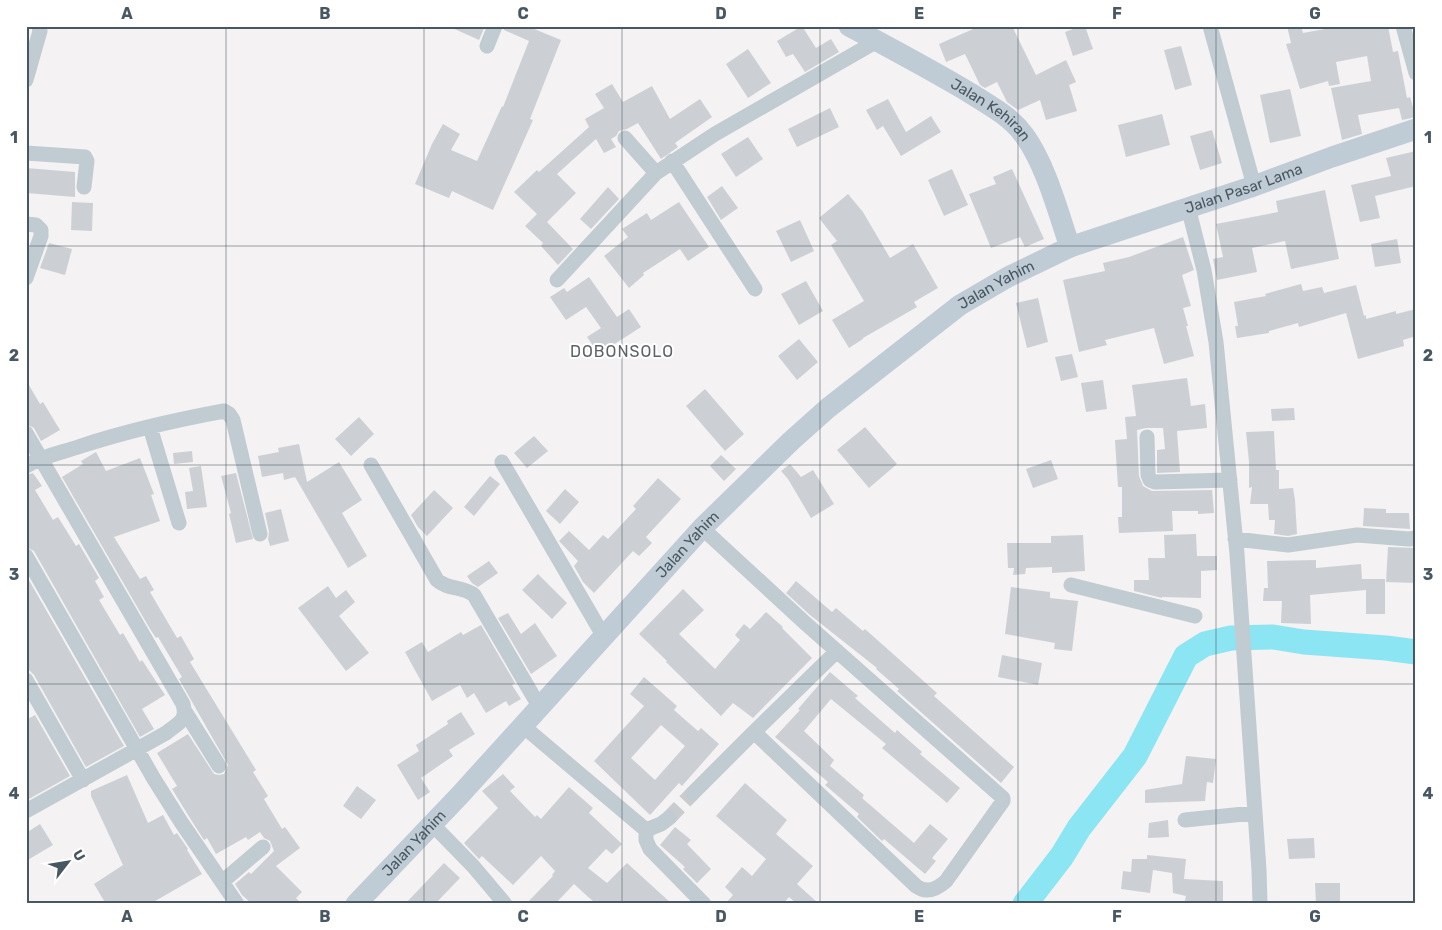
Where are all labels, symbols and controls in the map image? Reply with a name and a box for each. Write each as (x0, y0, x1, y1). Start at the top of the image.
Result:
text: A (121, 4, 133, 23)
text: B (319, 4, 331, 23)
text: C (517, 4, 529, 23)
text: D (715, 4, 727, 23)
text: E (914, 4, 924, 23)
text: F (1112, 4, 1122, 23)
text: G (1309, 4, 1321, 23)
street label: Jalan Kehiran (947, 75, 1034, 145)
text: 1 (10, 128, 18, 147)
text: 1 (1424, 128, 1432, 147)
street label: Jalan Pasar Lama (1182, 160, 1305, 217)
street label: Jalan Yahim (955, 257, 1037, 313)
district label: DOBONSOLO (570, 342, 674, 361)
text: 2 (9, 346, 19, 365)
text: 2 (1423, 346, 1433, 365)
street label: Jalan Yahim (652, 507, 723, 582)
text: 3 (9, 565, 19, 584)
text: 3 (1423, 565, 1433, 584)
text: 4 (9, 784, 20, 803)
text: 4 (1423, 784, 1434, 803)
street label: Jalan Yahim (378, 806, 450, 880)
north arrow (42, 838, 92, 888)
text: U (69, 847, 89, 864)
text: A (121, 907, 133, 926)
text: B (319, 907, 331, 926)
text: C (517, 907, 529, 926)
text: D (715, 907, 727, 926)
text: E (914, 907, 924, 926)
text: F (1112, 907, 1122, 926)
text: G (1309, 907, 1321, 926)

